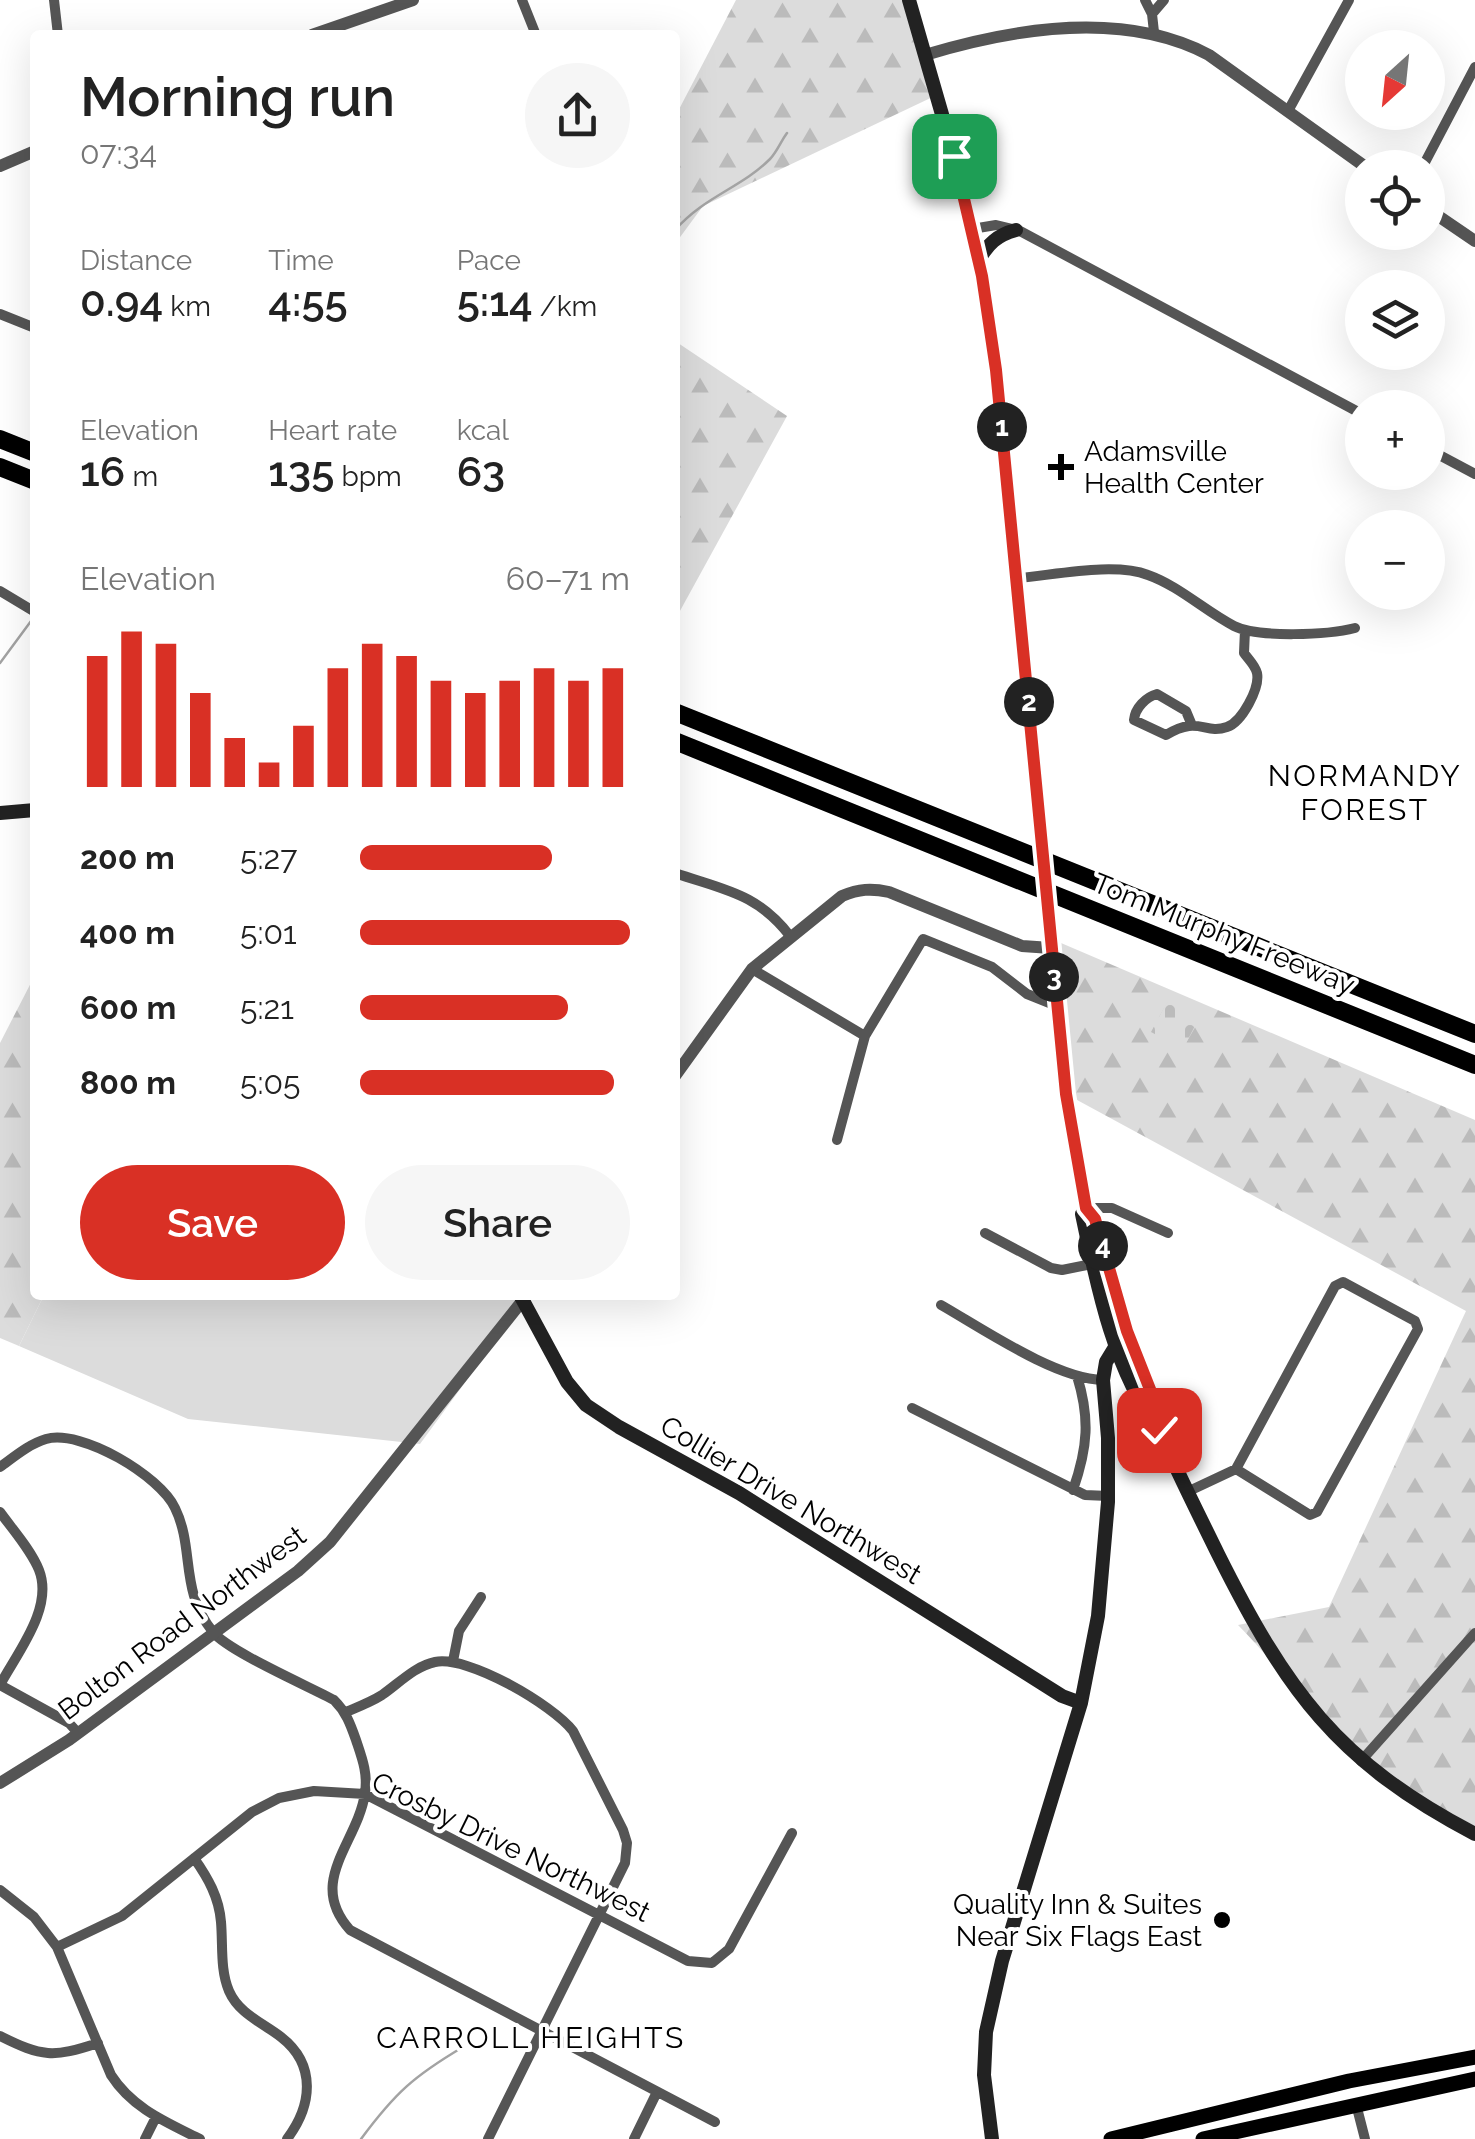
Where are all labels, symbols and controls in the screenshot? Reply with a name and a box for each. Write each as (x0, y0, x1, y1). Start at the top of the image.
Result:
north arrow (1345, 30, 1445, 130)
map controls (1345, 30, 1445, 610)
button: share (525, 63, 630, 168)
text: Morning run (80, 64, 395, 129)
pin (912, 114, 997, 199)
icon: arrive (927, 129, 982, 184)
text: 07:34 (80, 134, 157, 171)
button: locate (1345, 150, 1445, 250)
text: Distance (80, 244, 192, 277)
text: Time (268, 244, 334, 277)
text: Pace (457, 244, 521, 277)
button: layers (1345, 270, 1445, 370)
text: 0.94 (80, 277, 163, 326)
text: 4:55 (268, 277, 348, 326)
text: 5:14 (457, 277, 533, 326)
text: km (163, 290, 211, 323)
text: /km (533, 290, 597, 323)
button: + (1345, 390, 1445, 490)
pin: 1 (977, 402, 1027, 452)
text: 1 (995, 410, 1009, 443)
text: Elevation (80, 414, 199, 447)
text: Heart rate (268, 414, 397, 447)
text: kcal (457, 414, 509, 447)
place label: Adamsville Health Center (1084, 435, 1264, 500)
text: 16 (80, 447, 125, 496)
text: 135 (268, 447, 334, 496)
text: 63 (457, 447, 505, 496)
marker: Adamsville Health Center (1048, 454, 1074, 480)
text: m (125, 460, 158, 493)
text: bpm (334, 460, 402, 493)
button: − (1345, 510, 1445, 610)
text: Elevation (80, 560, 216, 597)
text: 60–71 m (506, 560, 630, 597)
pin: 2 (1004, 677, 1054, 727)
text: 2 (1021, 685, 1037, 718)
district label: NORMANDY FOREST (1268, 758, 1462, 827)
text: 200 m (80, 839, 175, 876)
text: 5:27 (240, 839, 297, 876)
street label: Tom Murphy Freeway (1088, 866, 1360, 1002)
text: 400 m (80, 914, 175, 951)
text: 5:01 (240, 914, 297, 951)
pin: 3 (1029, 952, 1079, 1002)
text: 3 (1046, 960, 1062, 993)
text: 600 m (80, 989, 176, 1026)
text: 5:21 (240, 989, 294, 1026)
text: 800 m (80, 1064, 176, 1101)
text: 5:05 (240, 1064, 300, 1101)
button: Save (80, 1165, 345, 1280)
button: Share (365, 1165, 630, 1280)
pin: 4 (1078, 1221, 1128, 1271)
text: 4 (1095, 1229, 1111, 1262)
pin (1117, 1388, 1202, 1473)
icon: check (1132, 1403, 1187, 1458)
street label: Collier Drive Northwest (654, 1409, 928, 1591)
street label: Bolton Road Northwest (52, 1519, 313, 1727)
street label: Crosby Drive Northwest (366, 1765, 656, 1929)
place label: Quality Inn & Suites Near Six Flags East (953, 1888, 1203, 1953)
marker: Quality Inn & Suites Near Six Flags East (1211, 1909, 1233, 1931)
district label: CARROLL HEIGHTS (376, 2020, 686, 2055)

